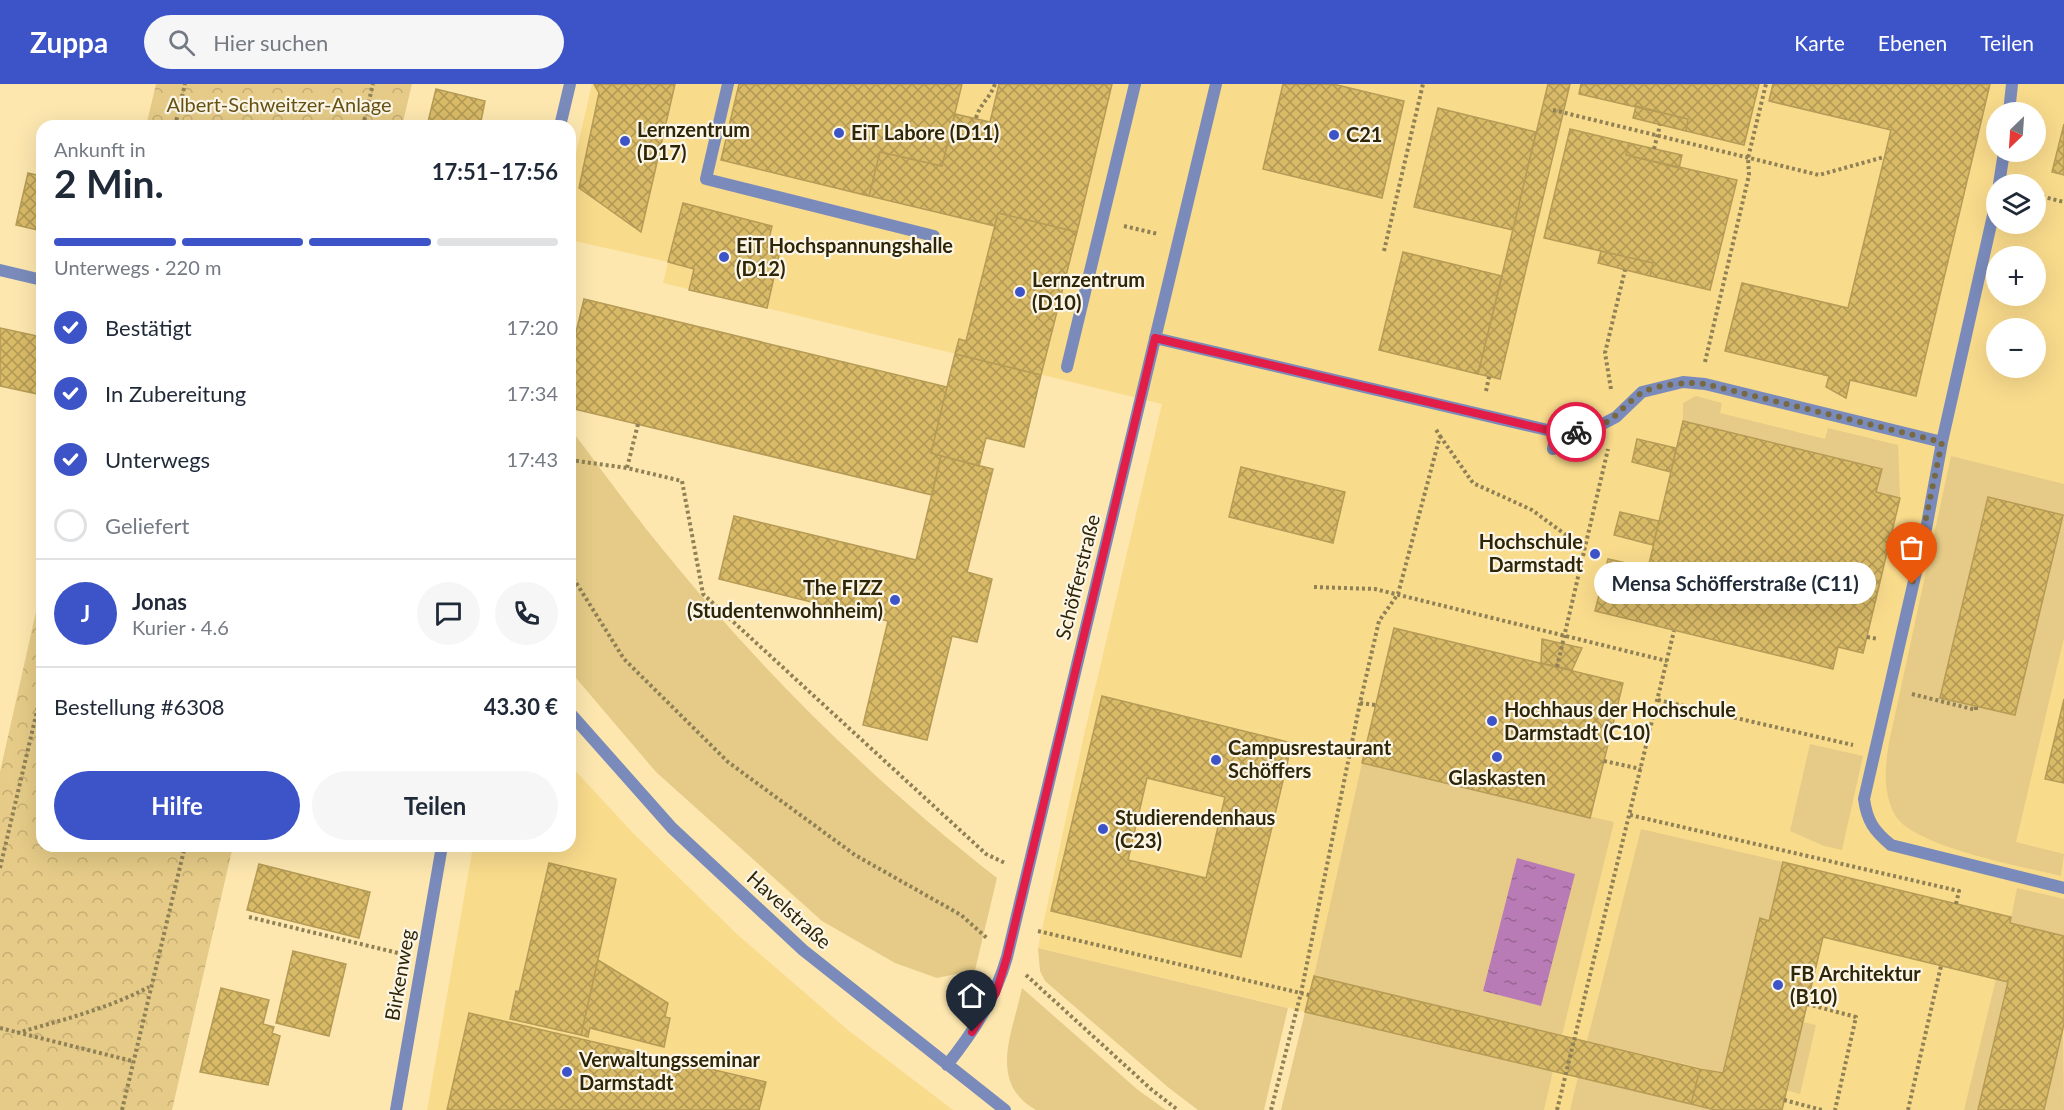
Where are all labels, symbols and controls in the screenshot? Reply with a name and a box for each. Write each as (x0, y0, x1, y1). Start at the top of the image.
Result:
search box (144, 15, 564, 69)
text: Zuppa (30, 25, 108, 59)
icon: search (165, 26, 198, 59)
text: Hier suchen (213, 29, 328, 56)
text: Karte (1794, 30, 1845, 55)
text: Ebenen (1878, 30, 1947, 55)
text: Teilen (1980, 30, 2034, 55)
park label: Albert-Schweitzer-Anlage (166, 92, 392, 116)
north arrow (1986, 102, 2046, 162)
map controls (1986, 102, 2046, 378)
place label: Lernzentrum (D17) (637, 117, 750, 164)
place label: EiT Labore (D11) (851, 120, 999, 144)
place label: C21 (1346, 122, 1382, 146)
marker: EiT Labore (D11) (832, 126, 846, 140)
marker: C21 (1327, 128, 1341, 142)
marker: Lernzentrum (D17) (618, 134, 632, 148)
text: Ankunft in (54, 137, 146, 161)
text: 17:51–17:56 (432, 158, 558, 185)
text: 2 Min. (54, 160, 164, 206)
button: layers (1986, 174, 2046, 234)
place label: EiT Hochspannungshalle (D12) (736, 233, 953, 280)
button: + (1986, 246, 2046, 306)
marker: EiT Hochspannungshalle (D12) (717, 250, 731, 264)
text: Unterwegs · 220 m (54, 255, 221, 279)
place label: Lernzentrum (D10) (1032, 267, 1145, 314)
marker: Lernzentrum (D10) (1013, 285, 1027, 299)
icon: check (54, 311, 87, 344)
text: Bestätigt (105, 314, 192, 341)
text: 17:20 (507, 315, 558, 339)
button: − (1986, 318, 2046, 378)
icon: check (54, 377, 87, 410)
text: In Zubereitung (105, 380, 246, 407)
text: 17:34 (507, 381, 558, 405)
courier (1546, 402, 1606, 462)
icon: bike (1560, 416, 1593, 449)
icon: check (54, 443, 87, 476)
text: Unterwegs (105, 446, 210, 473)
text: 17:43 (507, 447, 558, 471)
text: Geliefert (105, 512, 189, 539)
street label: Schöfferstraße (1050, 512, 1104, 642)
pin (1886, 522, 1937, 584)
place label: Hochschule Darmstadt (1479, 529, 1584, 576)
icon: bag (1895, 531, 1928, 564)
marker: Hochschule Darmstadt (1588, 547, 1602, 561)
callout: Mensa Schöfferstraße (C11) (1594, 563, 1876, 605)
text: Mensa Schöfferstraße (C11) (1611, 571, 1859, 595)
place label: The FIZZ (Studentenwohnheim) (687, 575, 883, 622)
button: chat (417, 582, 480, 645)
button: phone (495, 582, 558, 645)
text: Jonas (132, 588, 187, 615)
marker: The FIZZ (Studentenwohnheim) (888, 593, 902, 607)
text: J (81, 600, 90, 627)
text: Kurier · 4.6 (132, 615, 229, 639)
text: Bestellung #6308 (54, 693, 224, 720)
text: 43.30 € (484, 693, 558, 720)
place label: Hochhaus der Hochschule Darmstadt (C10) (1504, 697, 1736, 744)
marker: Hochhaus der Hochschule Darmstadt (C10) (1485, 714, 1499, 728)
place label: Campusrestaurant Schöffers (1228, 735, 1392, 782)
marker: Glaskasten (1490, 750, 1504, 764)
marker: Campusrestaurant Schöffers (1209, 753, 1223, 767)
place label: Glaskasten (1448, 765, 1546, 789)
button: Hilfe (54, 771, 300, 840)
button: Teilen (312, 771, 558, 840)
place label: Studierendenhaus (C23) (1115, 805, 1276, 852)
marker: Studierendenhaus (C23) (1096, 822, 1110, 836)
street label: Havelstraße (743, 865, 837, 953)
street label: Birkenweg (379, 927, 419, 1023)
place label: FB Architektur (B10) (1790, 961, 1921, 1008)
pin (946, 970, 997, 1032)
marker: FB Architektur (B10) (1771, 978, 1785, 992)
icon: home (955, 979, 988, 1012)
place label: Verwaltungsseminar Darmstadt (578, 1047, 761, 1094)
marker: Verwaltungsseminar Darmstadt (560, 1065, 574, 1079)

